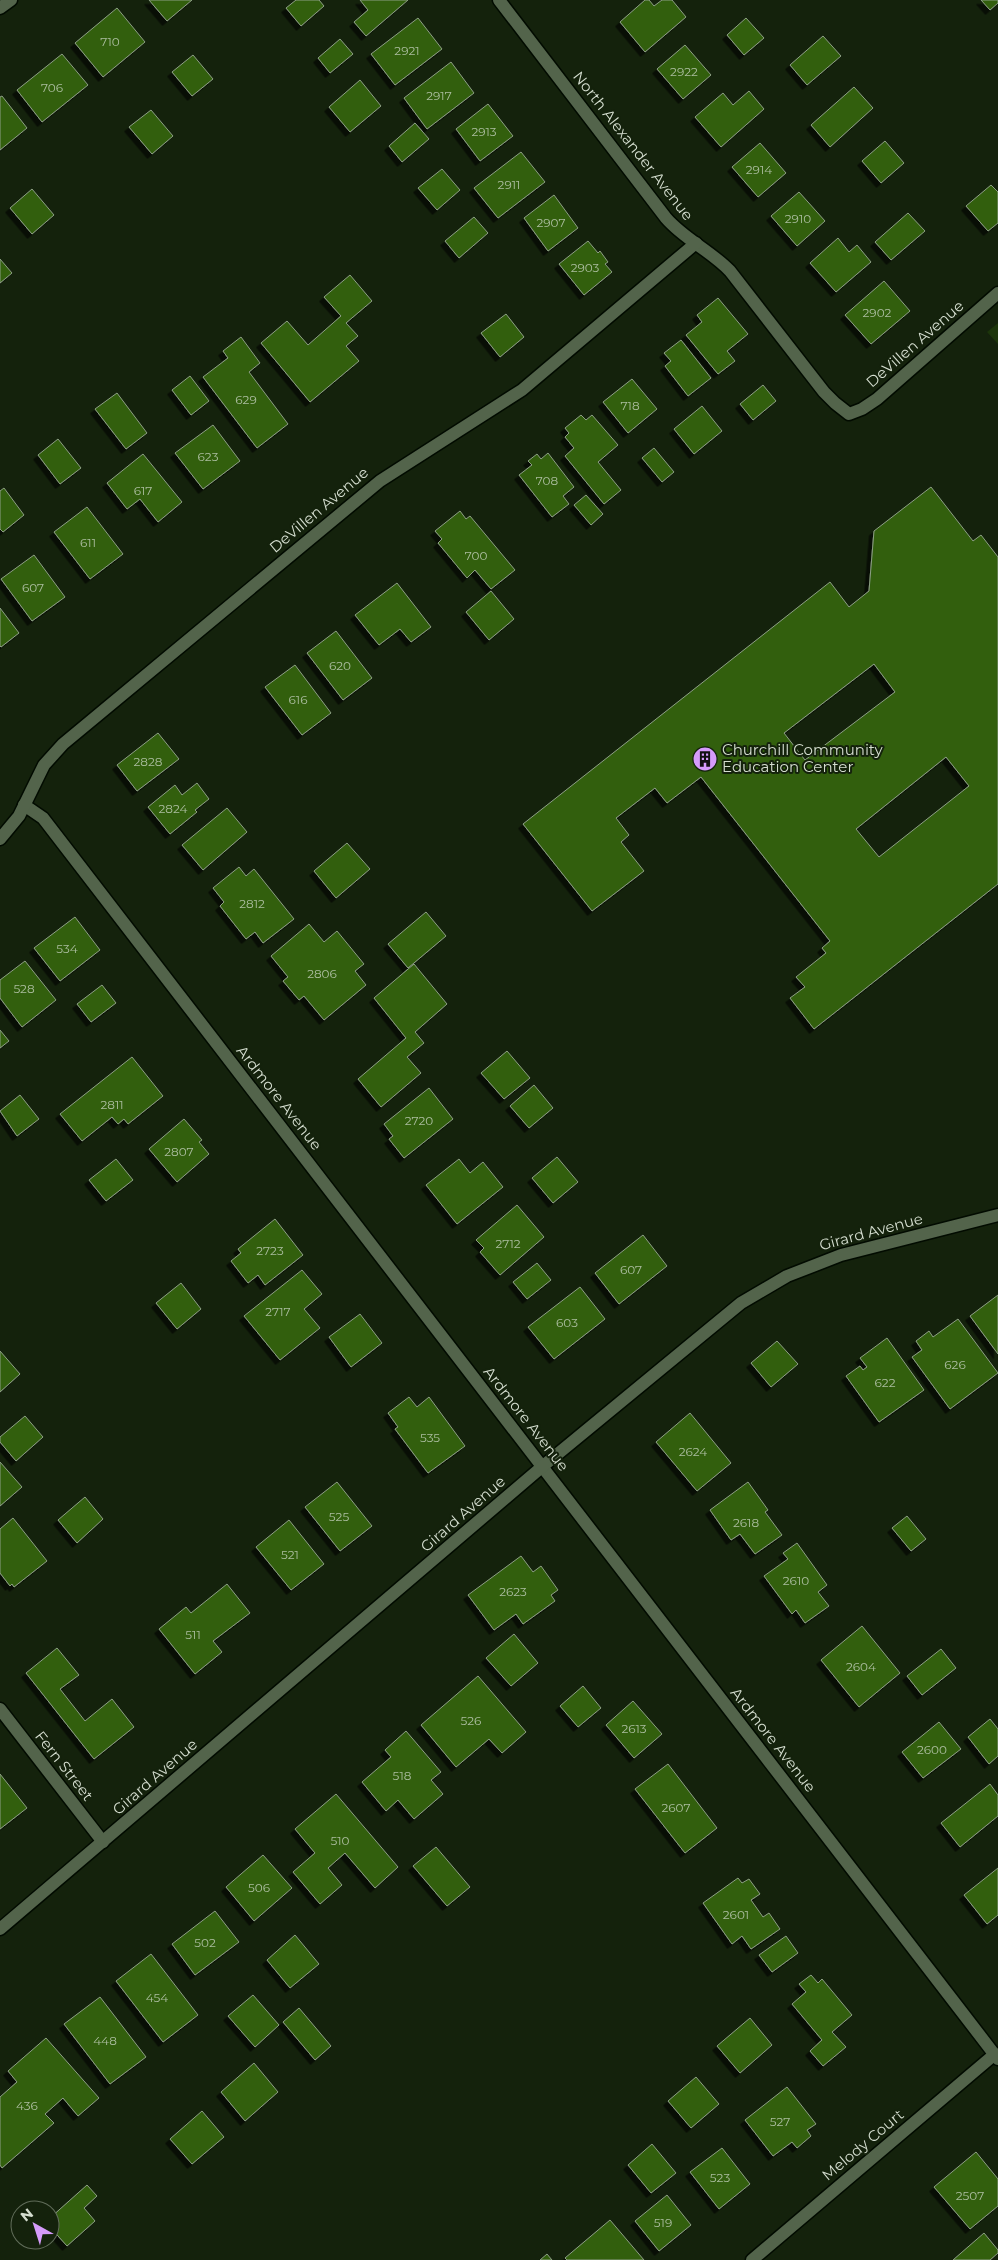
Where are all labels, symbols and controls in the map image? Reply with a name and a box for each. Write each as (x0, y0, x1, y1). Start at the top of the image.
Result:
house number: 710 (100, 34, 120, 49)
house number: 2921 (394, 43, 420, 58)
house number: 2922 (670, 64, 698, 79)
street label: North Alexander Avenue (569, 67, 698, 224)
house number: 706 (41, 80, 63, 95)
house number: 2917 (426, 88, 452, 103)
house number: 2913 (471, 124, 497, 139)
house number: 2914 (746, 162, 772, 177)
house number: 2911 (498, 177, 520, 192)
house number: 2910 (785, 211, 811, 226)
house number: 2907 (536, 215, 566, 230)
house number: 2903 (571, 260, 600, 275)
street label: DeVillen Avenue (862, 296, 967, 391)
house number: 2902 (863, 305, 892, 320)
house number: 629 (235, 392, 257, 407)
house number: 718 (620, 398, 640, 413)
house number: 623 (198, 449, 219, 464)
street label: DeVillen Avenue (265, 463, 372, 556)
house number: 708 (536, 473, 559, 488)
house number: 617 (134, 483, 152, 498)
house number: 611 (80, 535, 96, 550)
house number: 700 (465, 548, 487, 563)
house number: 607 (22, 580, 44, 595)
house number: 620 (329, 658, 351, 673)
house number: 616 (289, 692, 307, 707)
place label: Churchill Community Education Center (722, 740, 883, 776)
building icon: Churchill Community Education Center (692, 746, 718, 772)
house number: 2828 (134, 754, 163, 769)
house number: 2824 (159, 801, 188, 816)
house number: 2812 (239, 896, 265, 911)
house number: 534 (56, 941, 78, 956)
house number: 2806 (307, 966, 337, 981)
house number: 528 (13, 981, 35, 996)
street label: Ardmore Avenue (233, 1042, 326, 1154)
house number: 2811 (100, 1097, 124, 1112)
house number: 2720 (405, 1113, 433, 1128)
house number: 2807 (164, 1144, 194, 1159)
street label: Girard Avenue (817, 1209, 925, 1254)
house number: 2712 (495, 1236, 521, 1251)
house number: 2723 (256, 1243, 284, 1258)
house number: 607 (620, 1262, 642, 1277)
house number: 2717 (265, 1304, 291, 1319)
house number: 603 (556, 1315, 578, 1330)
house number: 626 (944, 1357, 966, 1372)
street label: Ardmore Avenue (480, 1363, 573, 1475)
house number: 622 (875, 1375, 896, 1390)
house number: 535 (420, 1430, 440, 1445)
house number: 2624 (679, 1444, 707, 1459)
street label: Girard Avenue (416, 1472, 509, 1556)
house number: 525 (329, 1509, 349, 1524)
house number: 2618 (733, 1515, 759, 1530)
house number: 521 (281, 1547, 299, 1562)
house number: 2610 (783, 1573, 809, 1588)
house number: 2623 (499, 1584, 527, 1599)
house number: 511 (185, 1627, 201, 1642)
house number: 2604 (846, 1659, 876, 1674)
street label: Ardmore Avenue (727, 1684, 820, 1796)
house number: 526 (461, 1713, 481, 1728)
house number: 2613 (621, 1721, 647, 1736)
street label: Fern Street (31, 1727, 98, 1804)
street label: Girard Avenue (108, 1735, 201, 1819)
house number: 2600 (917, 1742, 947, 1757)
house number: 518 (393, 1768, 412, 1783)
house number: 2607 (661, 1800, 691, 1815)
house number: 510 (330, 1833, 350, 1848)
house number: 506 (248, 1880, 270, 1895)
house number: 2601 (723, 1907, 749, 1922)
house number: 502 (194, 1935, 216, 1950)
house number: 454 (146, 1990, 168, 2005)
house number: 448 (93, 2033, 117, 2048)
house number: 436 (16, 2098, 38, 2113)
street label: Melody Court (818, 2105, 908, 2184)
house number: 527 (770, 2114, 790, 2129)
house number: 523 (710, 2170, 730, 2185)
house number: 2507 (956, 2188, 984, 2203)
north arrow (10, 2200, 60, 2250)
text: N (17, 2204, 37, 2225)
house number: 519 (654, 2215, 672, 2230)

